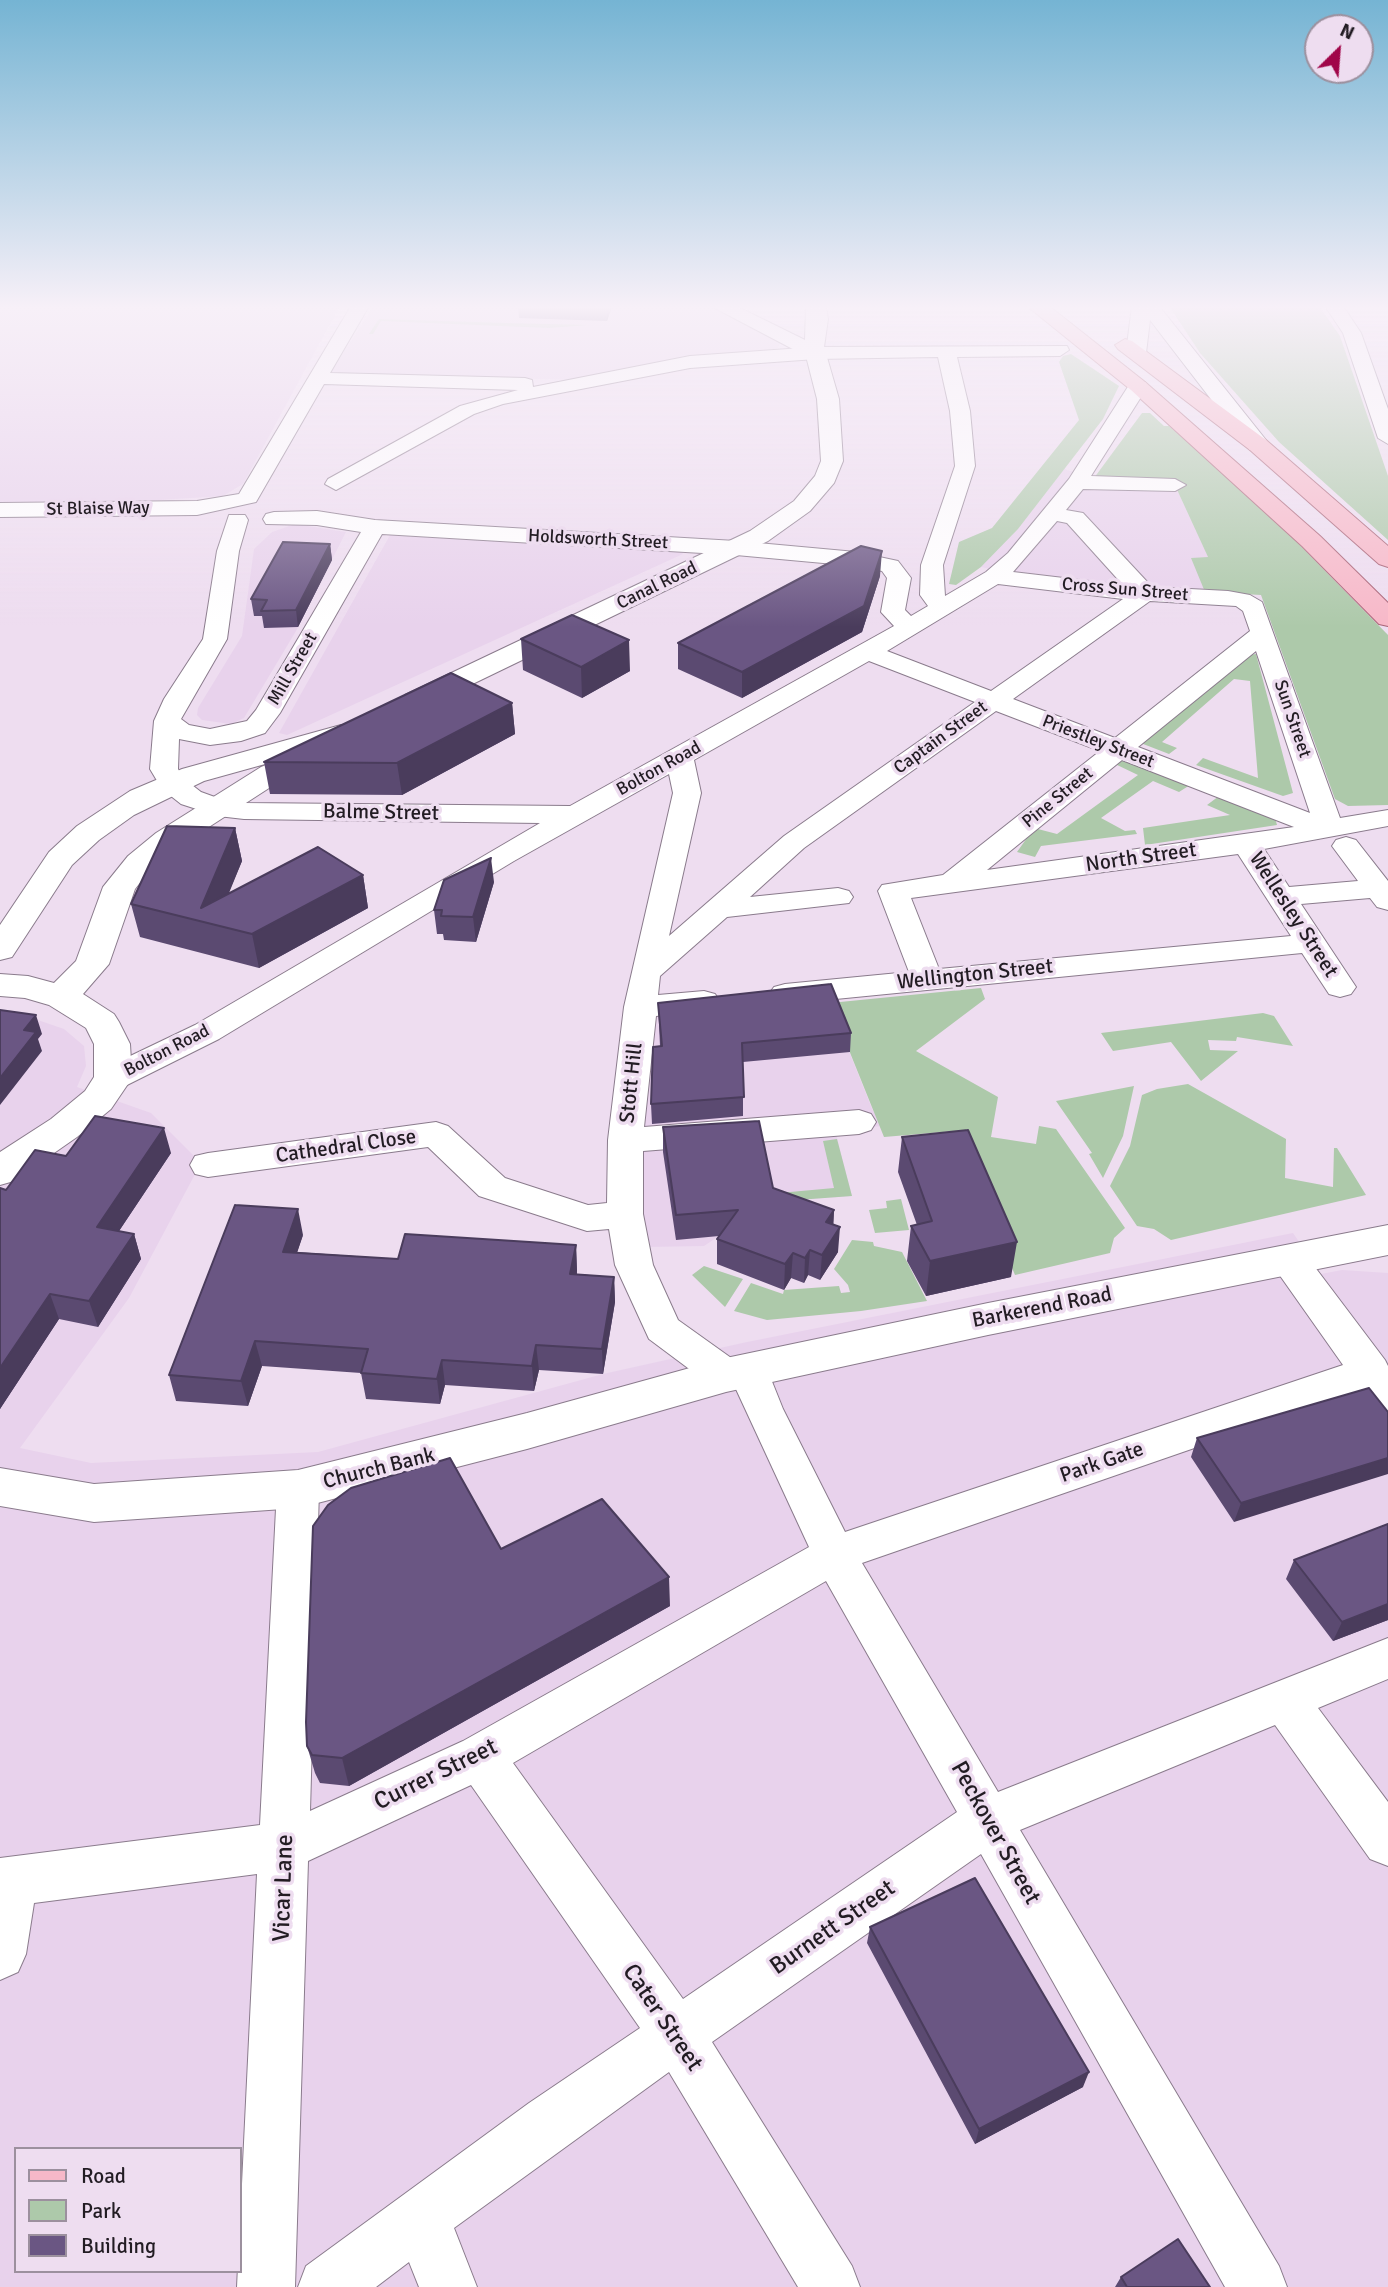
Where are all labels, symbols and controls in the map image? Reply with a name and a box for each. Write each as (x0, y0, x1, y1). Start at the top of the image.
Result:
north arrow (1304, 14, 1374, 84)
text: N (1336, 18, 1358, 45)
street label: St Blaise Way (46, 497, 150, 521)
street label: Holdsworth Street (527, 526, 669, 554)
street label: Canal Road (613, 557, 701, 615)
street label: Cross Sun Street (1061, 574, 1189, 606)
street label: Mill Street (263, 629, 323, 709)
street label: Sun Street (1269, 677, 1315, 761)
street label: Captain Street (890, 697, 992, 779)
street label: Priestley Street (1039, 711, 1157, 773)
street label: Bolton Road (613, 737, 705, 801)
street label: Pine Street (1018, 763, 1098, 833)
street label: Balme Street (323, 799, 439, 827)
street label: North Street (1084, 838, 1198, 878)
street label: Wellesley Street (1243, 848, 1343, 982)
street label: Wellington Street (896, 954, 1054, 996)
street label: Bolton Road (121, 1020, 213, 1082)
street label: Stott Hill (615, 1041, 649, 1125)
street label: Cathedral Close (274, 1125, 418, 1169)
street label: Barkerend Road (970, 1282, 1114, 1334)
street label: Park Gate (1057, 1437, 1147, 1489)
street label: Church Bank (321, 1443, 437, 1495)
street label: Currer Street (370, 1733, 502, 1817)
street label: Peckover Street (944, 1756, 1046, 1910)
street label: Vicar Lane (268, 1834, 300, 1942)
street label: Burnett Street (765, 1874, 901, 1982)
street label: Cater Street (616, 1959, 708, 2077)
legend (14, 2147, 242, 2273)
text: Road (81, 2163, 126, 2189)
text: Park (81, 2198, 121, 2224)
text: Building (81, 2233, 156, 2259)

